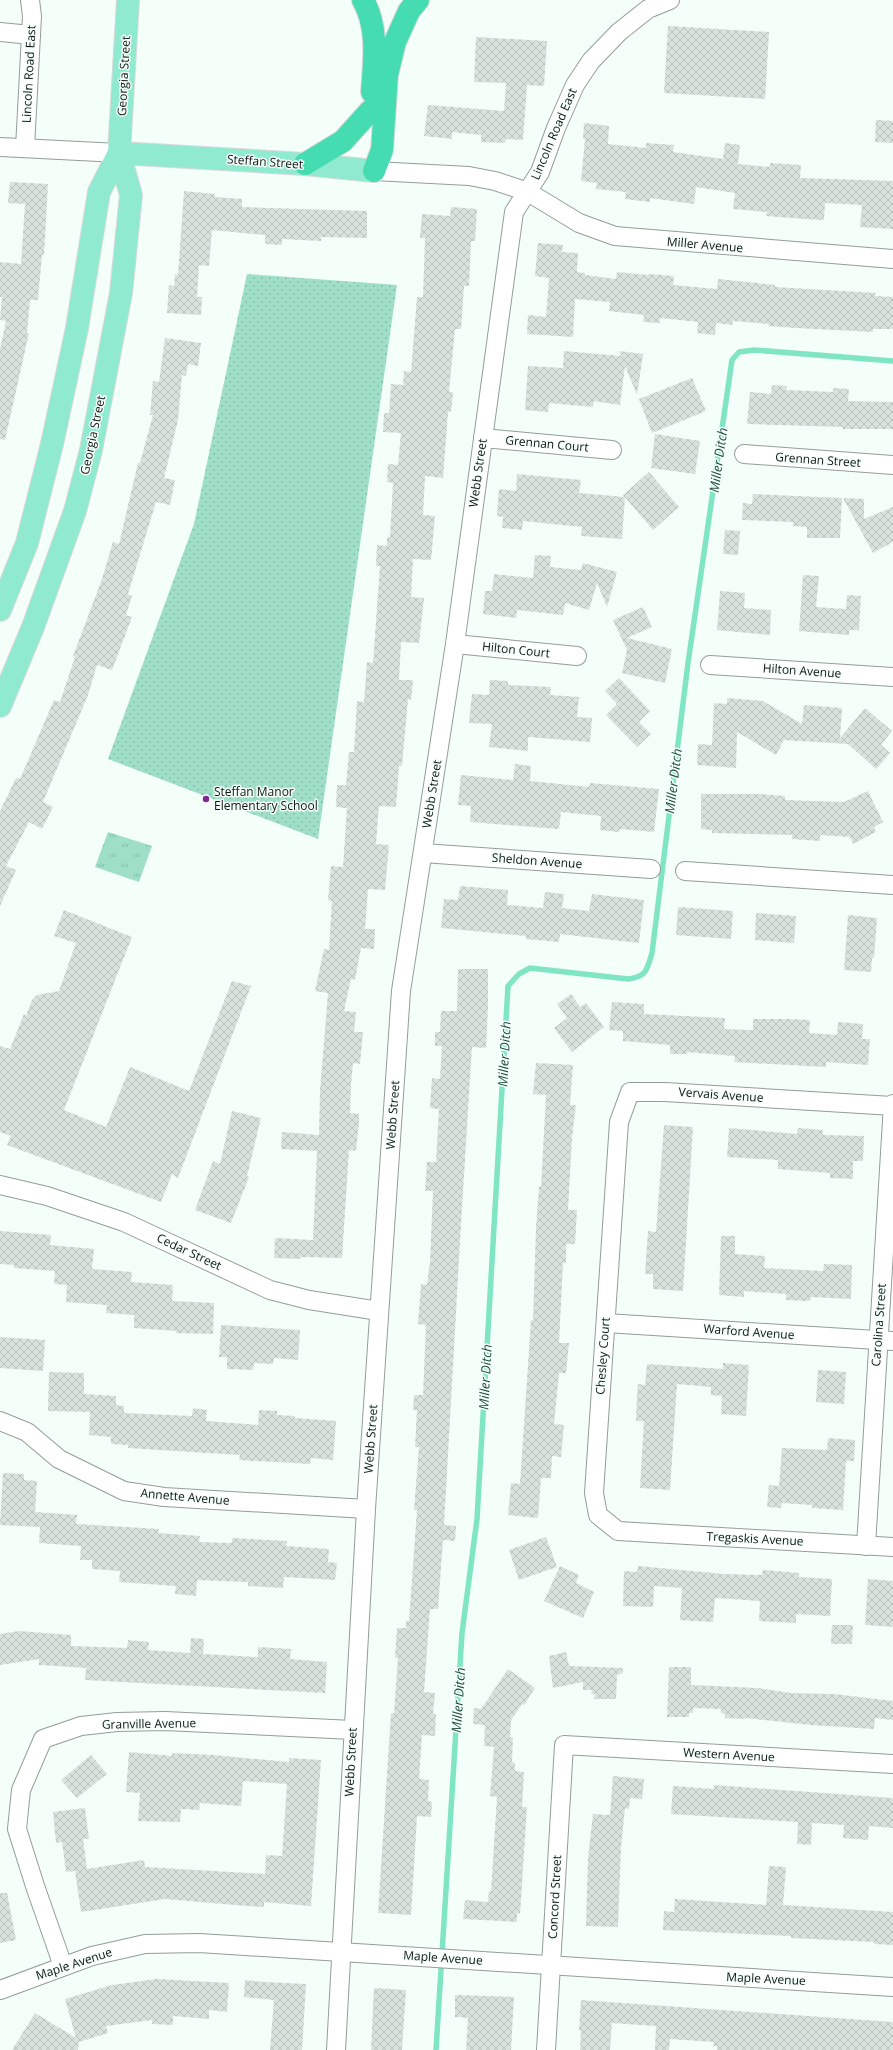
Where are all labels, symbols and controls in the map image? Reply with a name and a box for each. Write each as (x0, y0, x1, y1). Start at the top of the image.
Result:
street label: Lincoln Road East (17, 24, 40, 123)
street label: Georgia Street (113, 35, 134, 117)
street label: Lincoln Road East (527, 85, 581, 182)
street label: Steffan Street (226, 150, 304, 173)
street label: Miller Avenue (666, 233, 744, 256)
street label: Georgia Street (76, 394, 109, 476)
water label: Miller Ditch (705, 426, 731, 494)
street label: Grennan Court (505, 431, 589, 456)
street label: Webb Street (464, 438, 491, 508)
street label: Grennan Street (775, 448, 861, 471)
street label: Hilton Court (481, 637, 551, 662)
street label: Hilton Avenue (762, 659, 842, 682)
water label: Miller Ditch (660, 747, 686, 815)
street label: Webb Street (418, 758, 445, 829)
place label: Steffan Manor Elementary School (214, 783, 318, 814)
marker: Steffan Manor Elementary School (201, 794, 211, 804)
street label: Sheldon Avenue (491, 849, 583, 872)
water label: Miller Ditch (493, 1021, 515, 1087)
street label: Webb Street (382, 1080, 403, 1150)
street label: Vervais Avenue (678, 1083, 764, 1106)
street label: Cedar Street (154, 1229, 224, 1274)
street label: Carolina Street (867, 1283, 890, 1367)
street label: Chesley Court (591, 1317, 614, 1395)
street label: Warford Avenue (703, 1320, 795, 1343)
water label: Miller Ditch (474, 1344, 496, 1410)
street label: Webb Street (360, 1404, 381, 1474)
street label: Annette Avenue (140, 1484, 230, 1509)
street label: Tregaskis Avenue (706, 1527, 804, 1550)
water label: Miller Ditch (447, 1667, 469, 1733)
street label: Granville Avenue (102, 1714, 197, 1733)
street label: Webb Street (340, 1727, 361, 1797)
street label: Western Avenue (683, 1744, 776, 1765)
street label: Concord Street (544, 1855, 565, 1939)
street label: Maple Avenue (33, 1943, 115, 1984)
street label: Maple Avenue (403, 1946, 484, 1969)
street label: Maple Avenue (726, 1968, 806, 1989)

